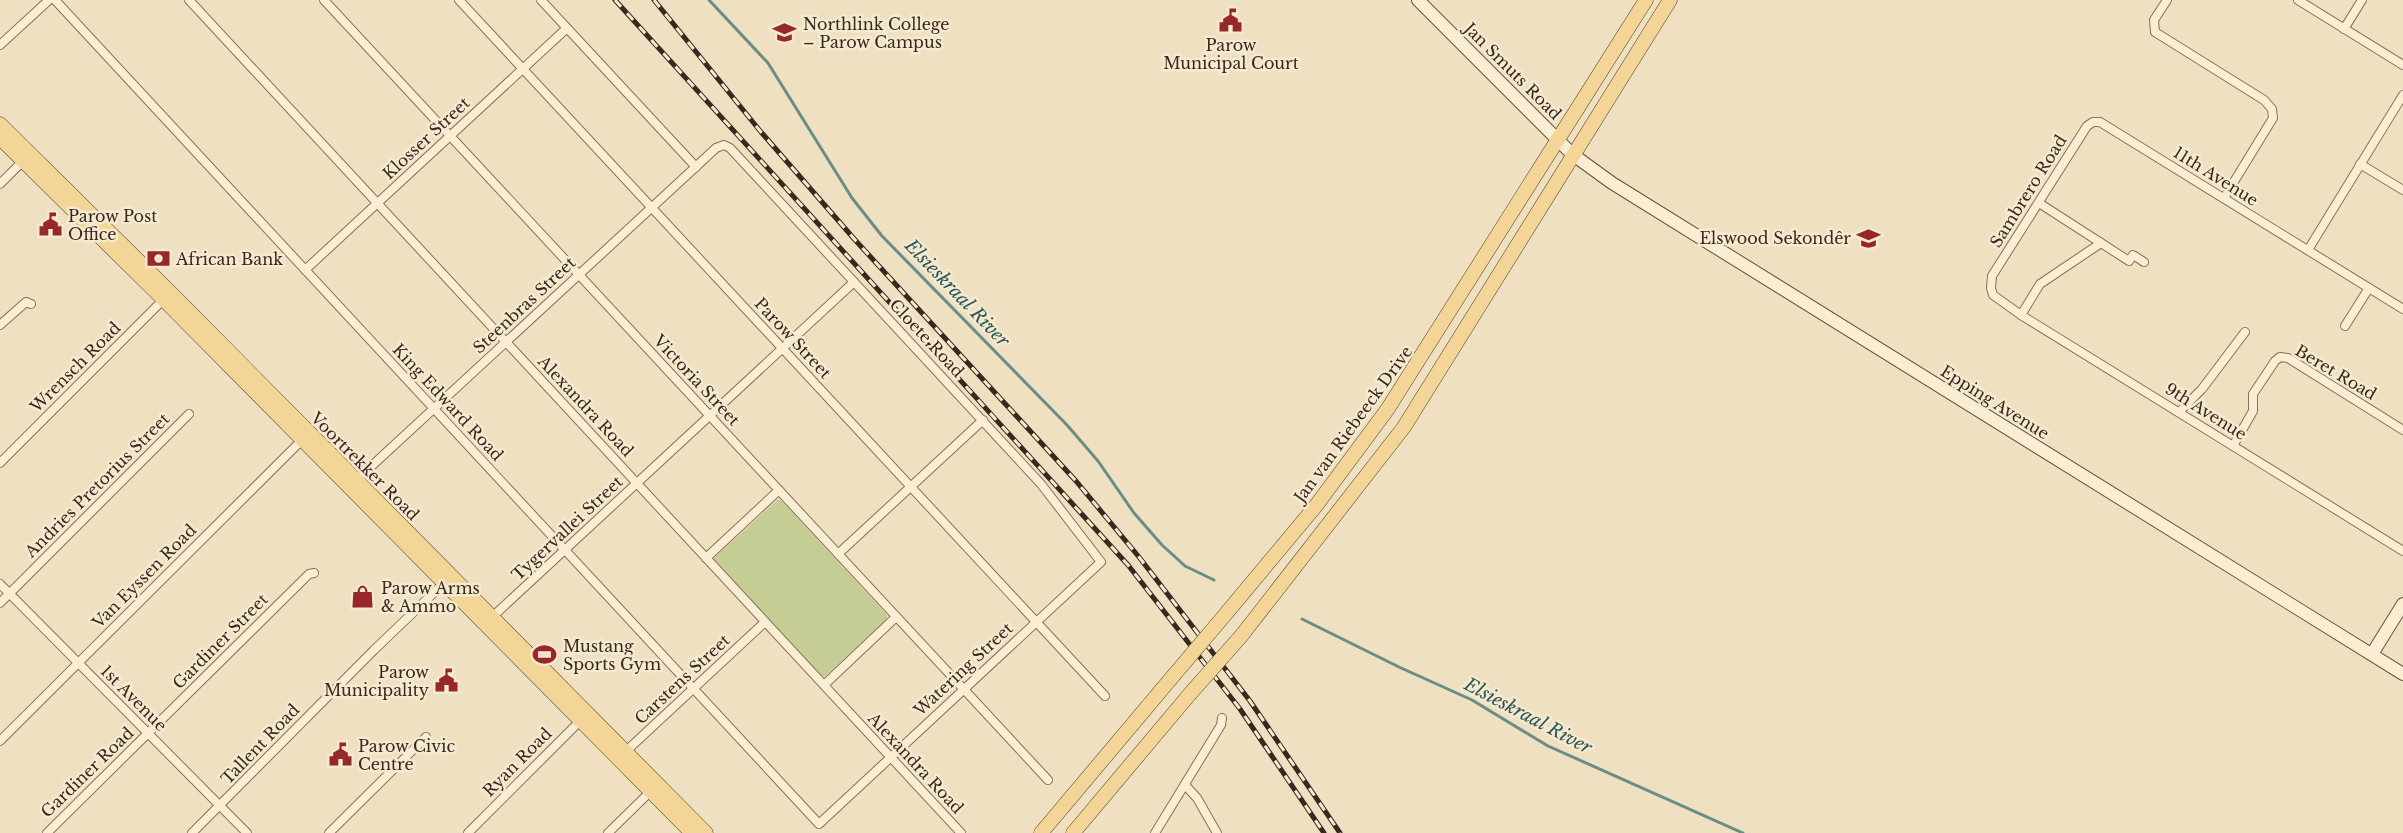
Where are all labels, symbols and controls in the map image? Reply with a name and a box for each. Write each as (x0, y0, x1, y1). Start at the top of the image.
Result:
public building icon: Parow Municipal Court (1218, 7, 1244, 33)
place label: Northlink College – Parow Campus (803, 14, 950, 52)
street label: Jan Smuts Road (1459, 17, 1566, 124)
school or university icon: Northlink College – Parow Campus (772, 20, 798, 46)
place label: Parow Municipal Court (1163, 35, 1299, 73)
street label: Klosser Street (378, 93, 474, 183)
street label: Sambrero Road (1985, 131, 2071, 251)
street label: 11th Avenue (2170, 142, 2262, 210)
place label: Parow Post Office (68, 206, 157, 244)
public building icon: Parow Post Office (37, 212, 63, 238)
school or university icon: Elswood Sekondêr (1856, 225, 1882, 251)
place label: Elswood Sekondêr (1699, 228, 1851, 248)
water label: Elsieskraal River (899, 234, 1014, 352)
bank icon: African Bank (145, 246, 171, 272)
place label: African Bank (175, 249, 283, 269)
street label: Steenbras Street (469, 252, 579, 358)
street label: Parow Street (751, 293, 835, 383)
street label: Cloete Road (886, 295, 969, 382)
street label: Wrensch Road (25, 317, 125, 417)
street label: Victoria Street (649, 329, 744, 430)
street label: King Edward Road (388, 339, 508, 465)
street label: Beret Road (2292, 340, 2380, 404)
street label: Jan van Riebeeck Drive (1288, 342, 1416, 508)
street label: Alexandra Road (533, 351, 638, 461)
street label: Epping Avenue (1937, 361, 2053, 443)
street label: 9th Avenue (2162, 378, 2250, 444)
street label: Voortrekker Road (306, 407, 424, 525)
street label: Andries Pretorius Street (20, 409, 173, 562)
street label: Tygervallei Street (507, 471, 627, 585)
street label: Van Eyssen Road (87, 520, 200, 633)
place label: Parow Arms & Ammo (381, 578, 480, 616)
shop icon: Parow Arms & Ammo (350, 584, 376, 610)
street label: Gardiner Street (168, 589, 272, 693)
street label: Watering Street (909, 618, 1017, 721)
street label: Carstens Street (630, 630, 734, 728)
place label: Mustang Sports Gym (563, 636, 661, 674)
sports icon: Mustang Sports Gym (532, 642, 558, 668)
street label: 1st Avenue (97, 661, 171, 735)
place label: Parow Municipality (324, 662, 430, 700)
public building icon: Parow Municipality (434, 668, 460, 694)
water label: Elsieskraal River (1460, 673, 1596, 759)
street label: Tallent Road (217, 700, 303, 788)
street label: Alexandra Road (863, 708, 968, 818)
street label: Gardiner Road (36, 723, 138, 821)
street label: Ryan Road (478, 723, 556, 801)
place label: Parow Civic Centre (358, 736, 455, 774)
public building icon: Parow Civic Centre (327, 742, 353, 768)

